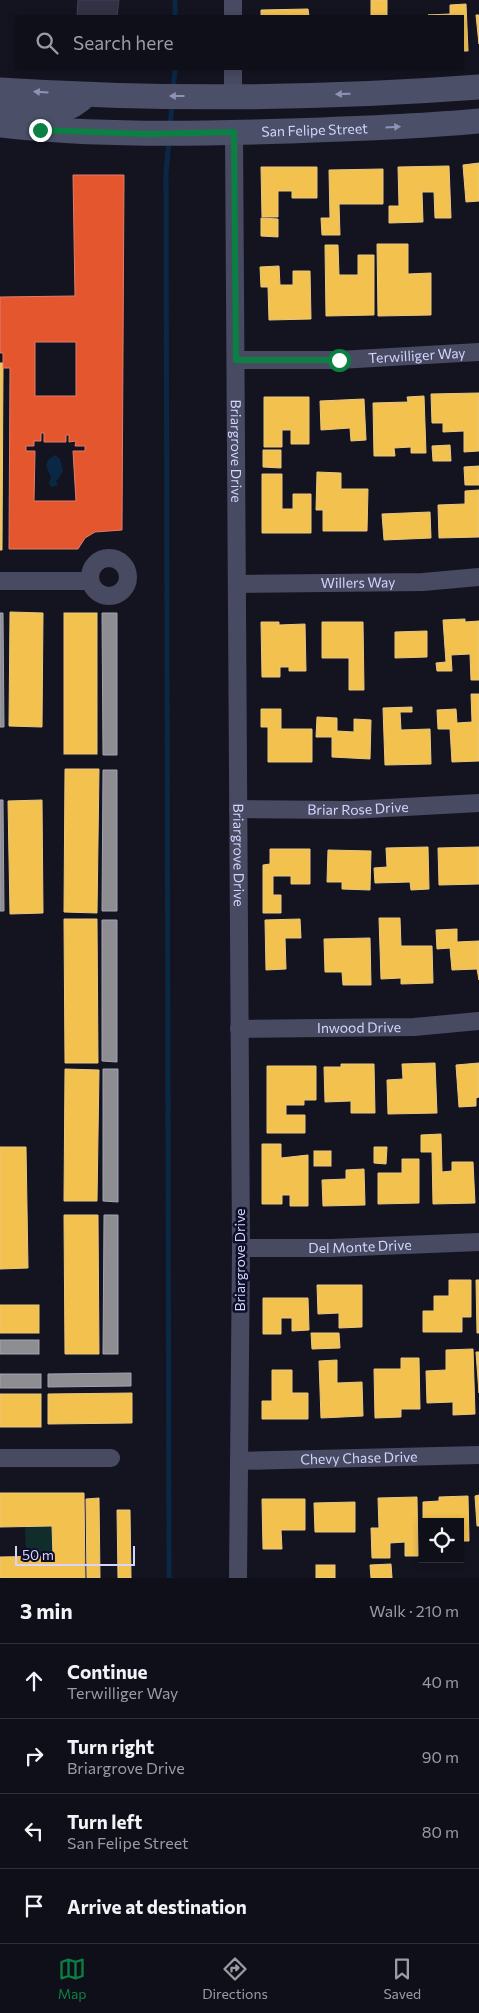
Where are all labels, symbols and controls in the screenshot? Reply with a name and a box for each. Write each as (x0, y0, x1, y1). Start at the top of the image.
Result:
search box (15, 15, 464, 70)
icon: search (33, 29, 61, 57)
text: Search here (73, 31, 173, 54)
one-way arrow (33, 88, 49, 96)
one-way arrow (335, 90, 351, 98)
one-way arrow (169, 92, 185, 100)
route end (29, 119, 52, 142)
street label: San Felipe Street (261, 119, 368, 140)
one-way arrow (386, 122, 402, 130)
street label: Terwilliger Way (368, 344, 466, 366)
route start (328, 349, 351, 372)
street label: Briargrove Drive (228, 399, 245, 503)
street label: Willers Way (320, 573, 395, 591)
street label: Briar Rose Drive (307, 798, 409, 818)
street label: Briargrove Drive (230, 803, 248, 907)
street label: Inwood Drive (317, 1018, 401, 1036)
street label: Briargrove Drive (231, 1208, 248, 1312)
street label: Del Monte Drive (308, 1236, 412, 1256)
street label: Chevy Chase Drive (300, 1448, 418, 1467)
map controls (419, 1518, 464, 1563)
button: locate (419, 1518, 464, 1563)
scale bar (15, 1543, 135, 1566)
text: 50 m (22, 1546, 54, 1563)
text: 3 min (20, 1598, 73, 1623)
text: Walk · 210 m (369, 1601, 459, 1620)
text: Continue (67, 1660, 147, 1683)
icon: ahead (20, 1667, 48, 1695)
text: 40 m (422, 1672, 459, 1691)
text: Terwilliger Way (67, 1683, 178, 1702)
text: Turn right (67, 1735, 154, 1758)
icon: right (20, 1742, 48, 1770)
text: 90 m (422, 1747, 459, 1766)
text: Briargrove Drive (67, 1758, 185, 1777)
text: Turn left (67, 1810, 142, 1833)
icon: left (20, 1817, 48, 1845)
text: 80 m (422, 1822, 459, 1841)
text: San Felipe Street (67, 1833, 189, 1852)
icon: arrive (20, 1892, 48, 1920)
text: Arrive at destination (67, 1895, 247, 1918)
tab: Map (58, 1955, 87, 2002)
tab: Directions (202, 1955, 268, 2002)
tab: Saved (383, 1955, 421, 2002)

